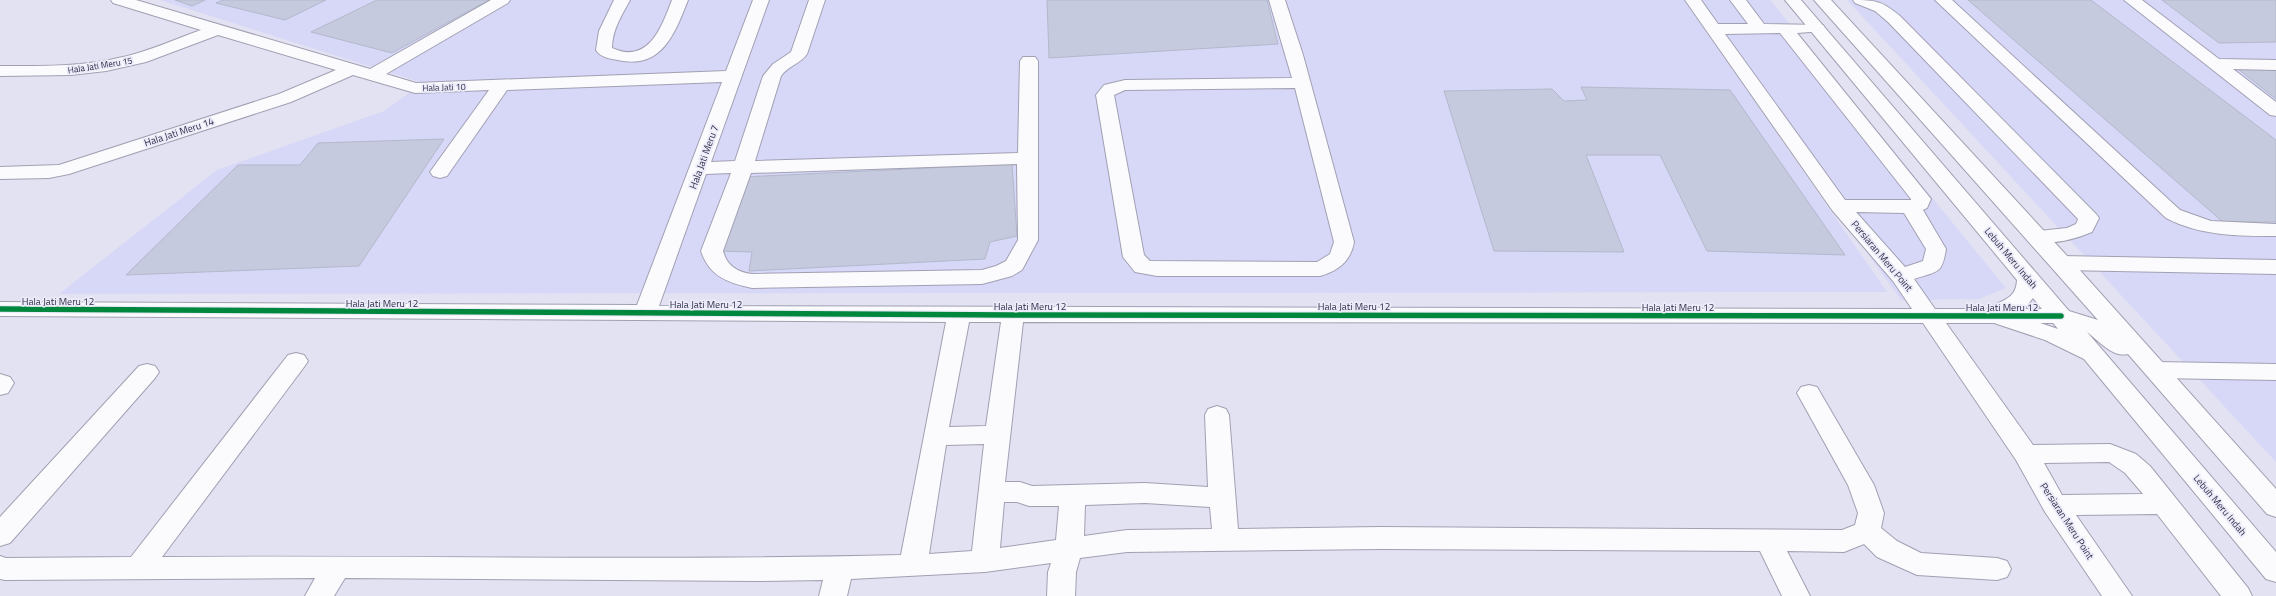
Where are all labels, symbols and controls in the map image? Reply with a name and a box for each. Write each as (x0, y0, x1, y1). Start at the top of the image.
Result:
street label: Hala Jati Meru 15 (67, 53, 133, 77)
street label: Hala Jati 10 (422, 80, 466, 94)
street label: Hala Jati Meru 14 (142, 114, 216, 150)
street label: Hala Jati Meru 7 (685, 123, 723, 191)
street label: Persiaran Meru Point (1848, 217, 1917, 295)
street label: Lebuh Meru Indah (1981, 224, 2041, 292)
street label: Hala Jati Meru 12 (22, 294, 94, 309)
street label: Hala Jati Meru 12 (346, 296, 418, 311)
street label: Hala Jati Meru 12 (670, 297, 742, 312)
street label: Hala Jati Meru 12 (994, 299, 1066, 314)
street label: Hala Jati Meru 12 (1318, 299, 1390, 314)
street label: Hala Jati Meru 12 (1642, 300, 1714, 315)
street label: Hala Jati Meru 12 (1966, 300, 2038, 315)
street label: Lebuh Meru Indah (2190, 471, 2250, 539)
street label: Persiaran Meru Point (2037, 480, 2098, 563)

